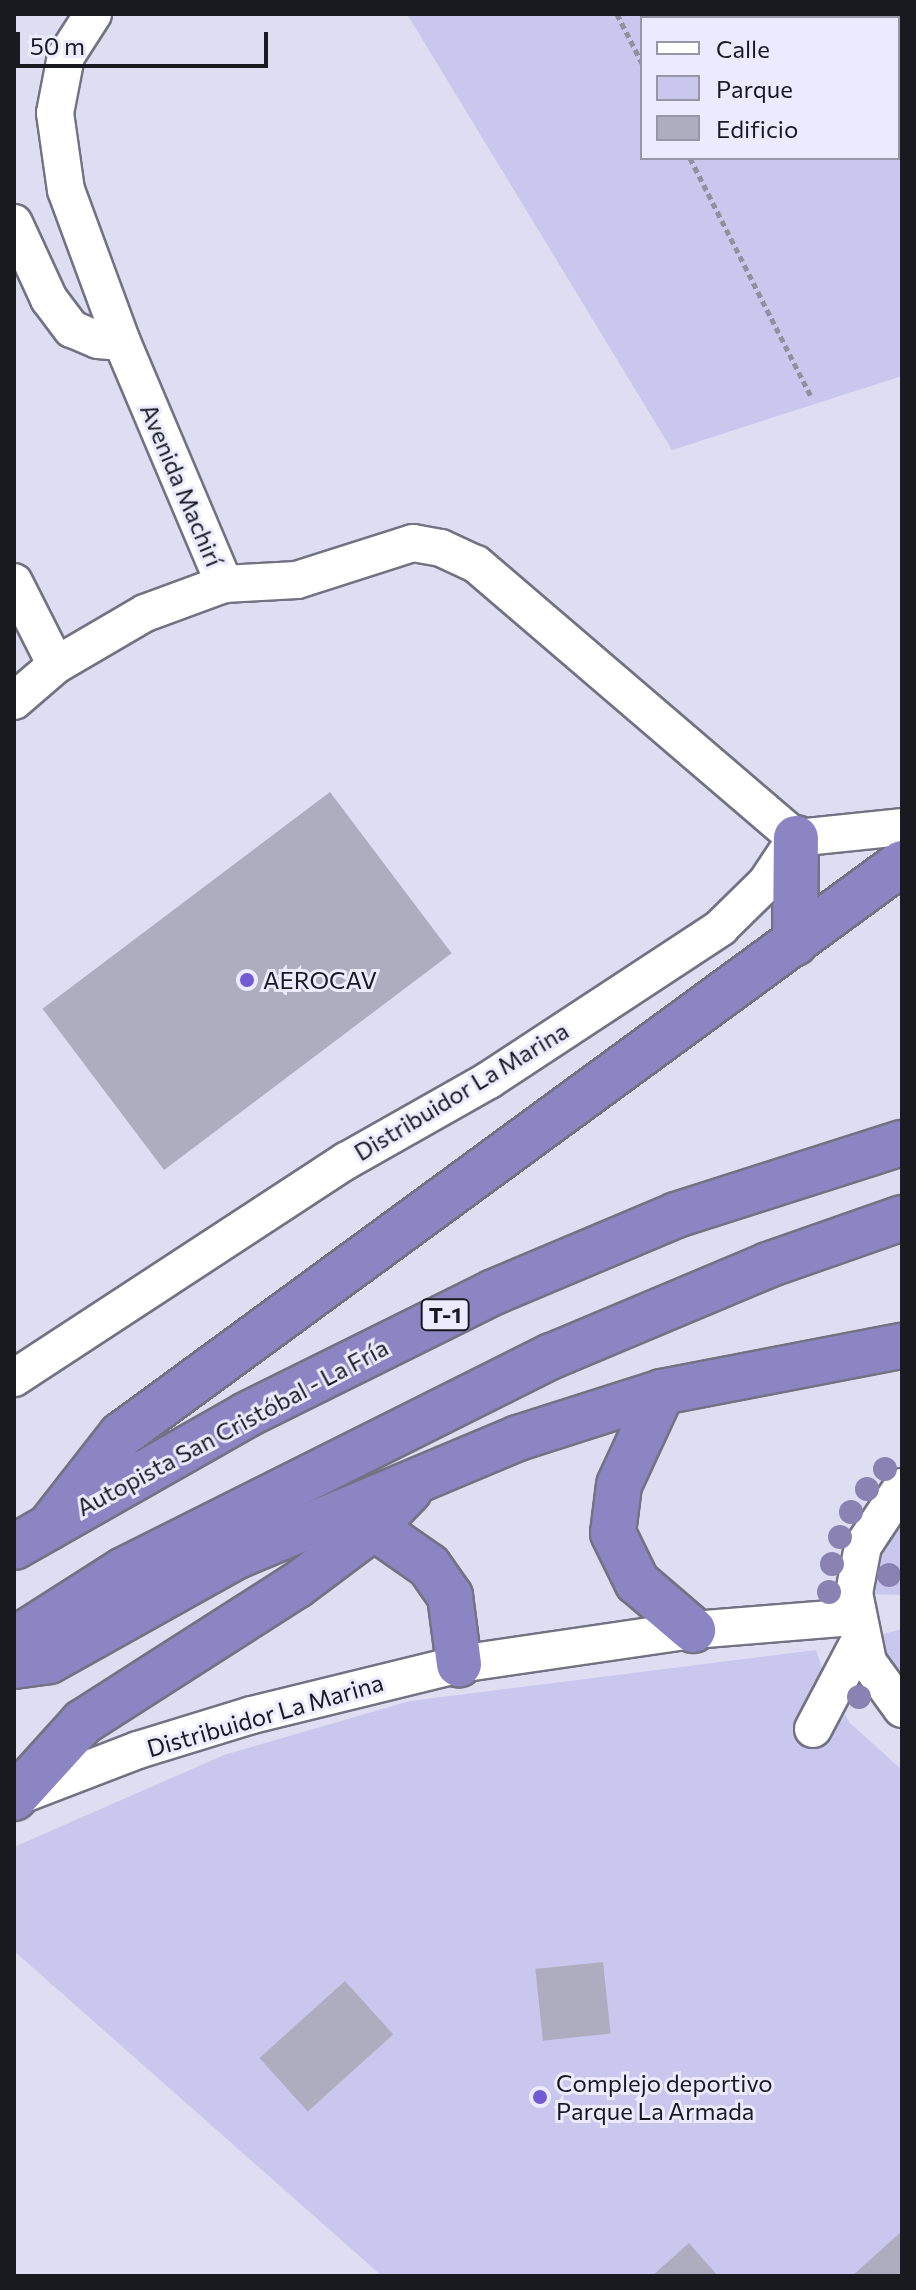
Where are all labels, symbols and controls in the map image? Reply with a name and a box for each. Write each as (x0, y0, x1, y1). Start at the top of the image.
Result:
scale bar (20, 16, 272, 66)
legend (640, 16, 900, 160)
text: 50 m (30, 31, 85, 60)
text: Calle (716, 34, 770, 63)
text: Parque (716, 74, 793, 103)
text: Edificio (716, 114, 798, 143)
street label: Avenida Machirí (135, 399, 229, 571)
place label: AEROCAV (263, 966, 377, 994)
marker: AEROCAV (238, 971, 256, 989)
street label: Distribuidor La Marina (349, 1016, 573, 1166)
road number: T-1 (419, 1297, 471, 1333)
street label: Autopista San Cristóbal - La Fría (71, 1332, 393, 1522)
street label: Distribuidor La Marina (143, 1667, 387, 1763)
place label: Complejo deportivo Parque La Armada (556, 2069, 773, 2125)
marker: Complejo deportivo Parque La Armada (531, 2088, 549, 2106)

